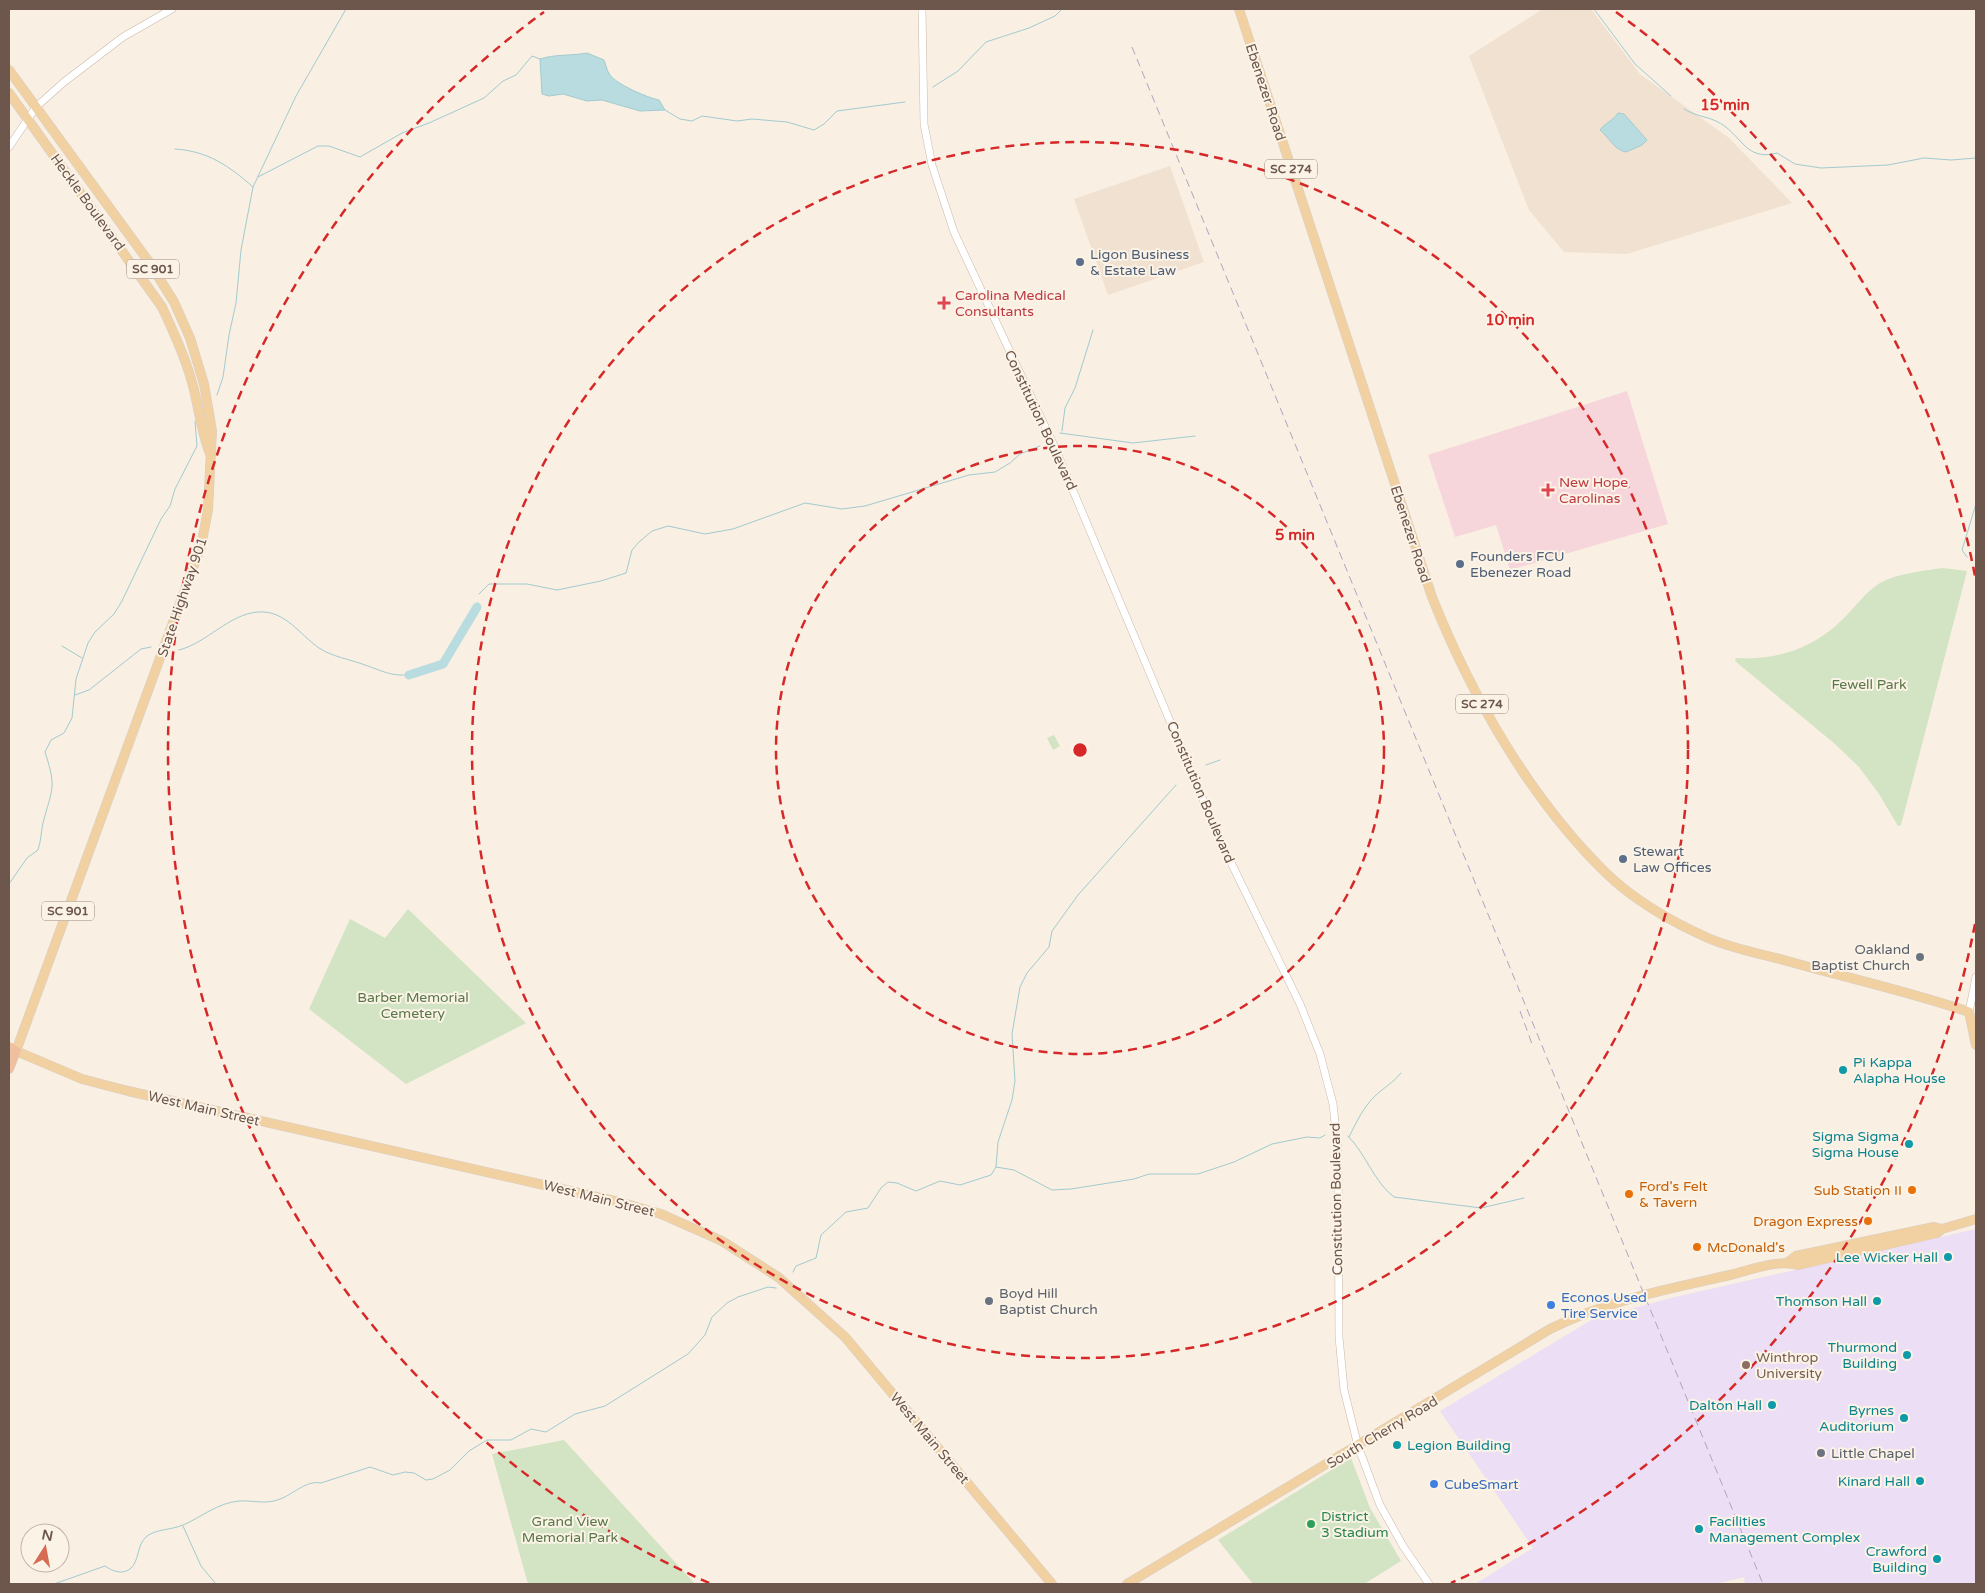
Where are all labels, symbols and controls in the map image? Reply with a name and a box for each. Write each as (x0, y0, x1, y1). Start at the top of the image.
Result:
street label: Ebenezer Road (1242, 41, 1289, 143)
text: 15 min (1700, 96, 1750, 114)
street label: Heckle Boulevard (47, 151, 128, 254)
road number: SC 274 (1265, 160, 1317, 178)
place label: Ligon Business & Estate Law (1090, 246, 1190, 279)
marker: Ligon Business & Estate Law (1074, 256, 1086, 268)
road number: SC 901 (127, 260, 179, 278)
place label: Carolina Medical Consultants (955, 287, 1066, 320)
marker: Carolina Medical Consultants (937, 296, 951, 310)
text: 10 min (1485, 311, 1535, 329)
street label: Constitution Boulevard (1001, 347, 1081, 493)
place label: New Hope Carolinas (1559, 474, 1628, 507)
street label: Ebenezer Road (1387, 483, 1434, 585)
marker: New Hope Carolinas (1541, 483, 1555, 497)
text: 5 min (1275, 526, 1315, 544)
street label: State Highway 901 (154, 535, 211, 659)
place label: Founders FCU Ebenezer Road (1470, 548, 1571, 581)
marker: Founders FCU Ebenezer Road (1454, 558, 1466, 570)
park label: Fewell Park (1831, 676, 1907, 693)
road number: SC 274 (1456, 694, 1508, 714)
street label: Constitution Boulevard (1163, 719, 1238, 866)
centre of rings (1071, 741, 1089, 759)
place label: Stewart Law Offices (1633, 843, 1712, 876)
marker: Stewart Law Offices (1617, 853, 1629, 865)
road number: SC 901 (42, 901, 94, 920)
place label: Oakland Baptist Church (1811, 941, 1910, 974)
marker: Oakland Baptist Church (1914, 951, 1926, 963)
park label: Barber Memorial Cemetery (357, 989, 469, 1022)
place label: Pi Kappa Alapha House (1853, 1054, 1946, 1087)
marker: Pi Kappa Alapha House (1837, 1064, 1849, 1076)
street label: West Main Street (146, 1087, 262, 1130)
street label: Constitution Boulevard (1327, 1123, 1346, 1275)
place label: Sigma Sigma Sigma House (1812, 1128, 1899, 1161)
marker: Sigma Sigma Sigma House (1903, 1138, 1915, 1150)
street label: West Main Street (541, 1176, 657, 1221)
place label: Ford's Felt & Tavern (1639, 1178, 1708, 1211)
place label: Sub Station II (1814, 1182, 1902, 1199)
marker: Sub Station II (1906, 1184, 1918, 1196)
marker: Ford's Felt & Tavern (1623, 1188, 1635, 1200)
place label: Dragon Express (1753, 1213, 1858, 1230)
marker: Dragon Express (1862, 1215, 1874, 1227)
place label: McDonald's (1707, 1239, 1785, 1256)
marker: McDonald's (1691, 1241, 1703, 1253)
place label: Lee Wicker Hall (1836, 1249, 1938, 1266)
marker: Lee Wicker Hall (1942, 1251, 1954, 1263)
place label: Boyd Hill Baptist Church (999, 1285, 1098, 1318)
place label: Econos Used Tire Service (1561, 1289, 1647, 1322)
place label: Thomson Hall (1776, 1293, 1867, 1310)
marker: Boyd Hill Baptist Church (983, 1295, 995, 1307)
marker: Thomson Hall (1871, 1295, 1883, 1307)
marker: Econos Used Tire Service (1545, 1299, 1557, 1311)
place label: Thurmond Building (1827, 1339, 1897, 1372)
place label: Winthrop University (1756, 1349, 1822, 1382)
marker: Thurmond Building (1901, 1349, 1913, 1361)
marker: Winthrop University (1740, 1359, 1752, 1371)
street label: West Main Street (886, 1389, 973, 1488)
street label: South Cherry Road (1324, 1393, 1441, 1472)
place label: Dalton Hall (1689, 1397, 1762, 1414)
marker: Dalton Hall (1766, 1399, 1778, 1411)
place label: Byrnes Auditorium (1819, 1402, 1894, 1435)
marker: Byrnes Auditorium (1898, 1412, 1910, 1424)
place label: Legion Building (1407, 1437, 1511, 1454)
marker: Legion Building (1391, 1439, 1403, 1451)
place label: Little Chapel (1831, 1445, 1915, 1462)
marker: Little Chapel (1815, 1447, 1827, 1459)
place label: Kinard Hall (1838, 1473, 1910, 1490)
marker: Kinard Hall (1914, 1475, 1926, 1487)
place label: CubeSmart (1444, 1476, 1519, 1493)
marker: CubeSmart (1428, 1478, 1440, 1490)
place label: District 3 Stadium (1321, 1508, 1389, 1541)
park label: Grand View Memorial Park (522, 1513, 619, 1546)
place label: Facilities Management Complex (1709, 1513, 1860, 1546)
marker: District 3 Stadium (1305, 1518, 1317, 1530)
north arrow (20, 1523, 70, 1573)
marker: Facilities Management Complex (1693, 1523, 1705, 1535)
text: N (40, 1526, 55, 1545)
place label: Crawford Building (1866, 1543, 1927, 1576)
marker: Crawford Building (1931, 1553, 1943, 1565)

